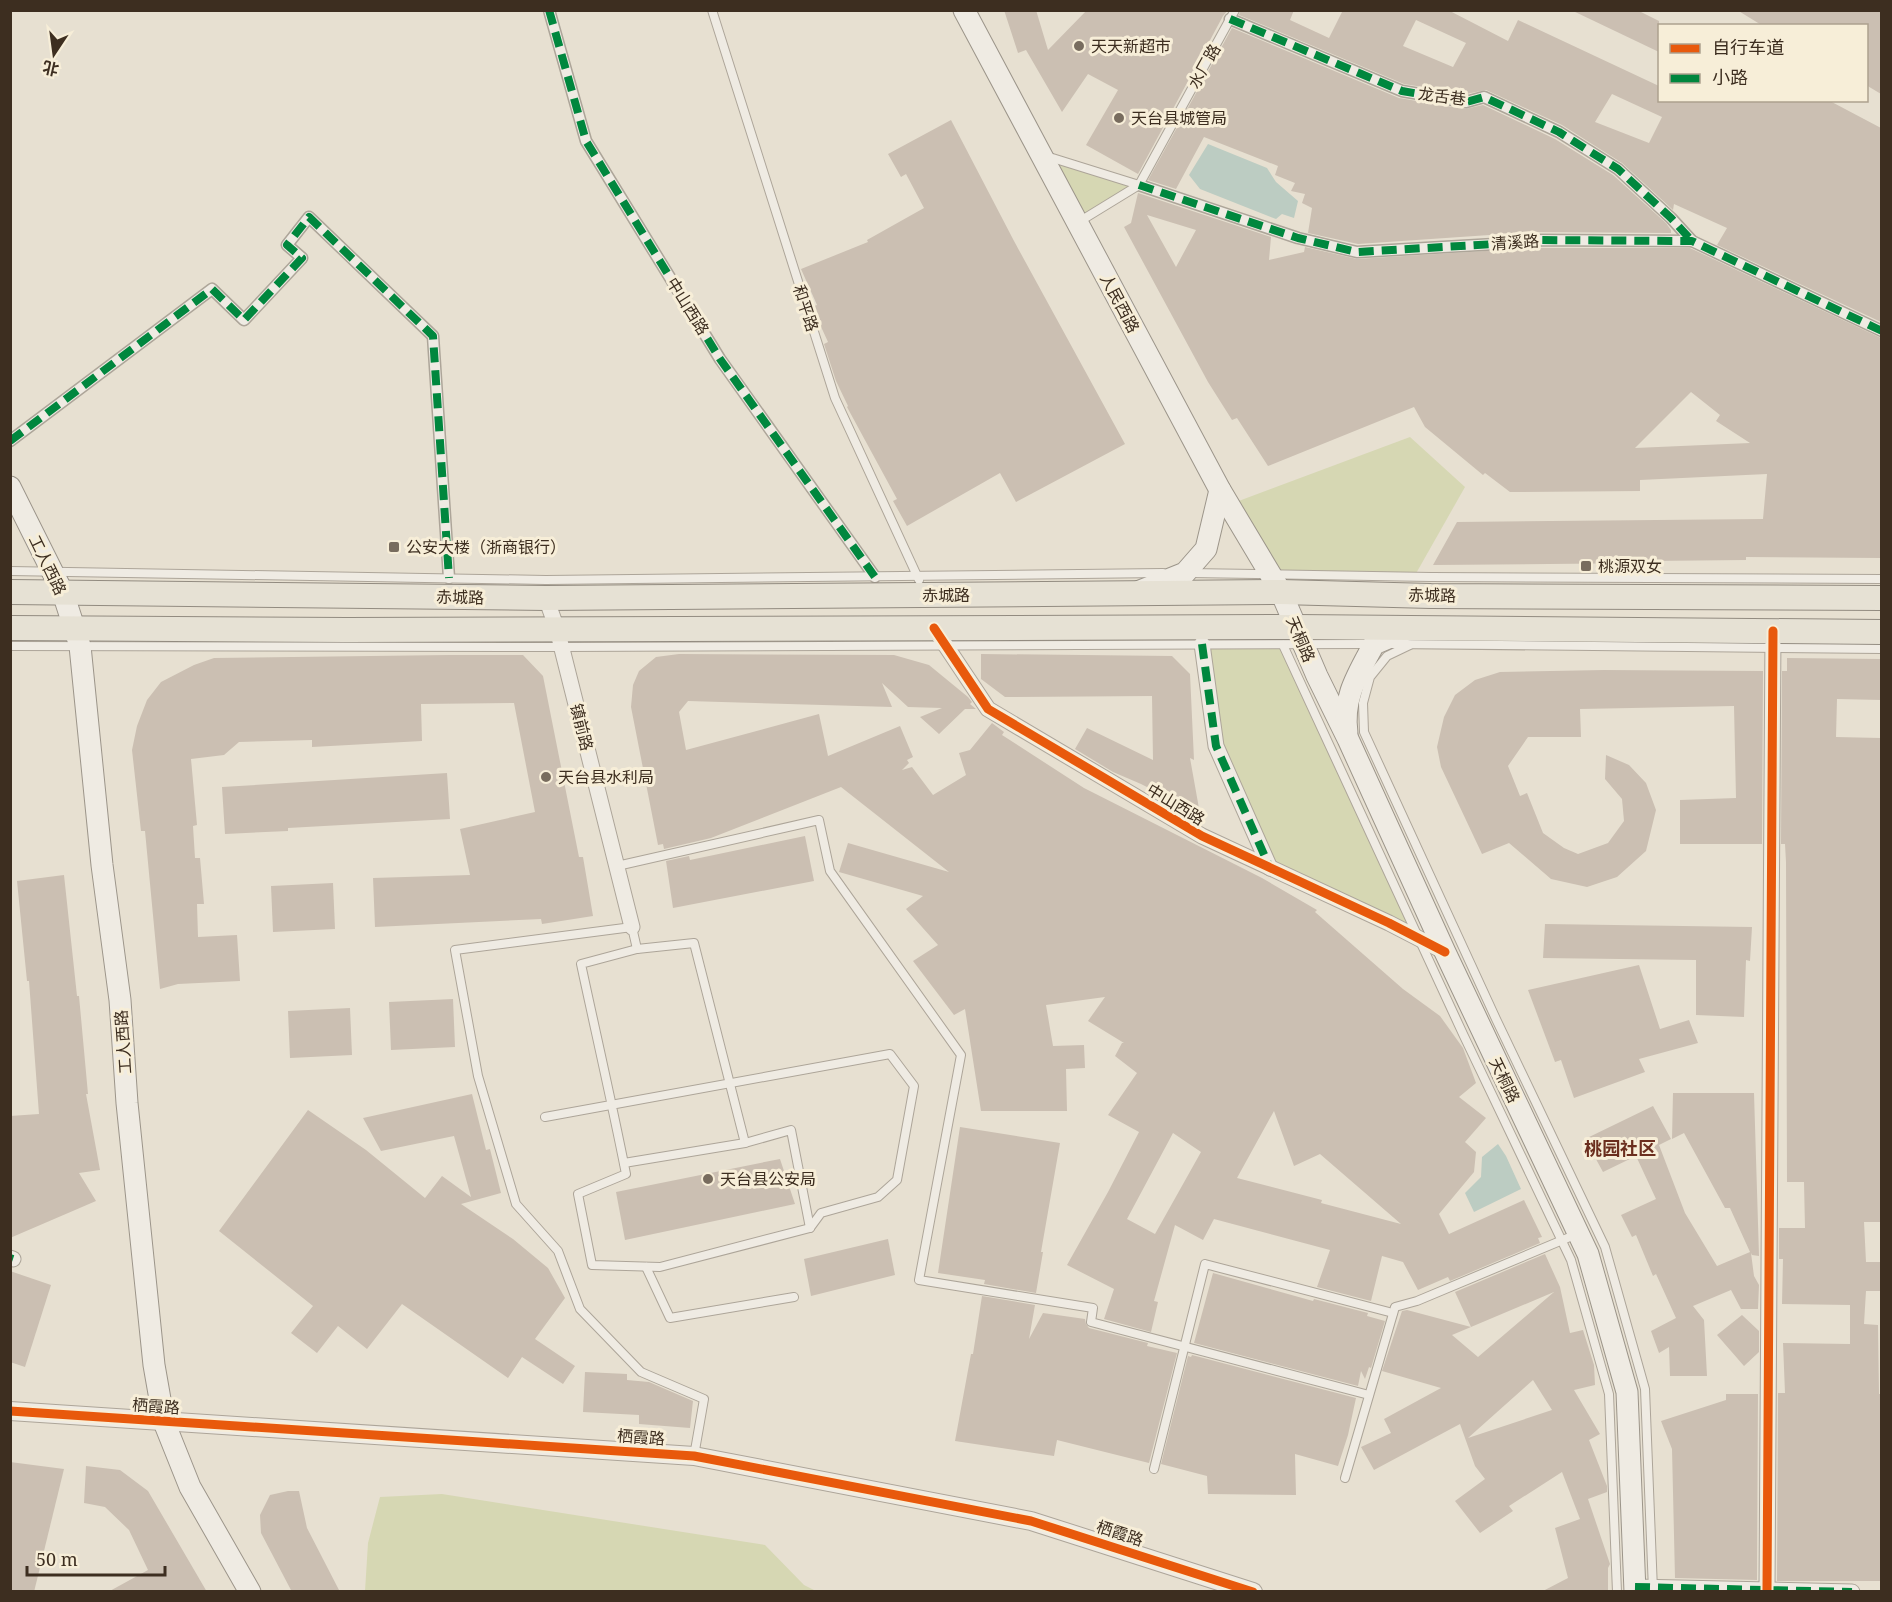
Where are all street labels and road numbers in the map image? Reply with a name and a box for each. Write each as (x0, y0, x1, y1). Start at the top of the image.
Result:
street label: 水厂路 (1183, 40, 1225, 92)
street label: 龙舌巷 (1417, 82, 1467, 110)
street label: 清溪路 (1490, 229, 1540, 255)
street label: 人民西路 (1095, 270, 1145, 336)
street label: 中山西路 (662, 273, 714, 339)
street label: 和平路 (788, 282, 824, 334)
street label: 工人西路 (24, 531, 72, 599)
street label: 赤城路 (922, 584, 970, 606)
street label: 赤城路 (1408, 584, 1456, 606)
street label: 赤城路 (436, 586, 484, 608)
street label: 天桐路 (1281, 613, 1321, 665)
street label: 镇前路 (566, 701, 598, 753)
street label: 中山西路 (1143, 778, 1209, 830)
street label: 工人西路 (110, 1009, 136, 1075)
street label: 天桐路 (1485, 1054, 1525, 1106)
street label: 栖霞路 (131, 1393, 181, 1419)
street label: 栖霞路 (616, 1424, 666, 1450)
street label: 栖霞路 (1094, 1515, 1146, 1551)

